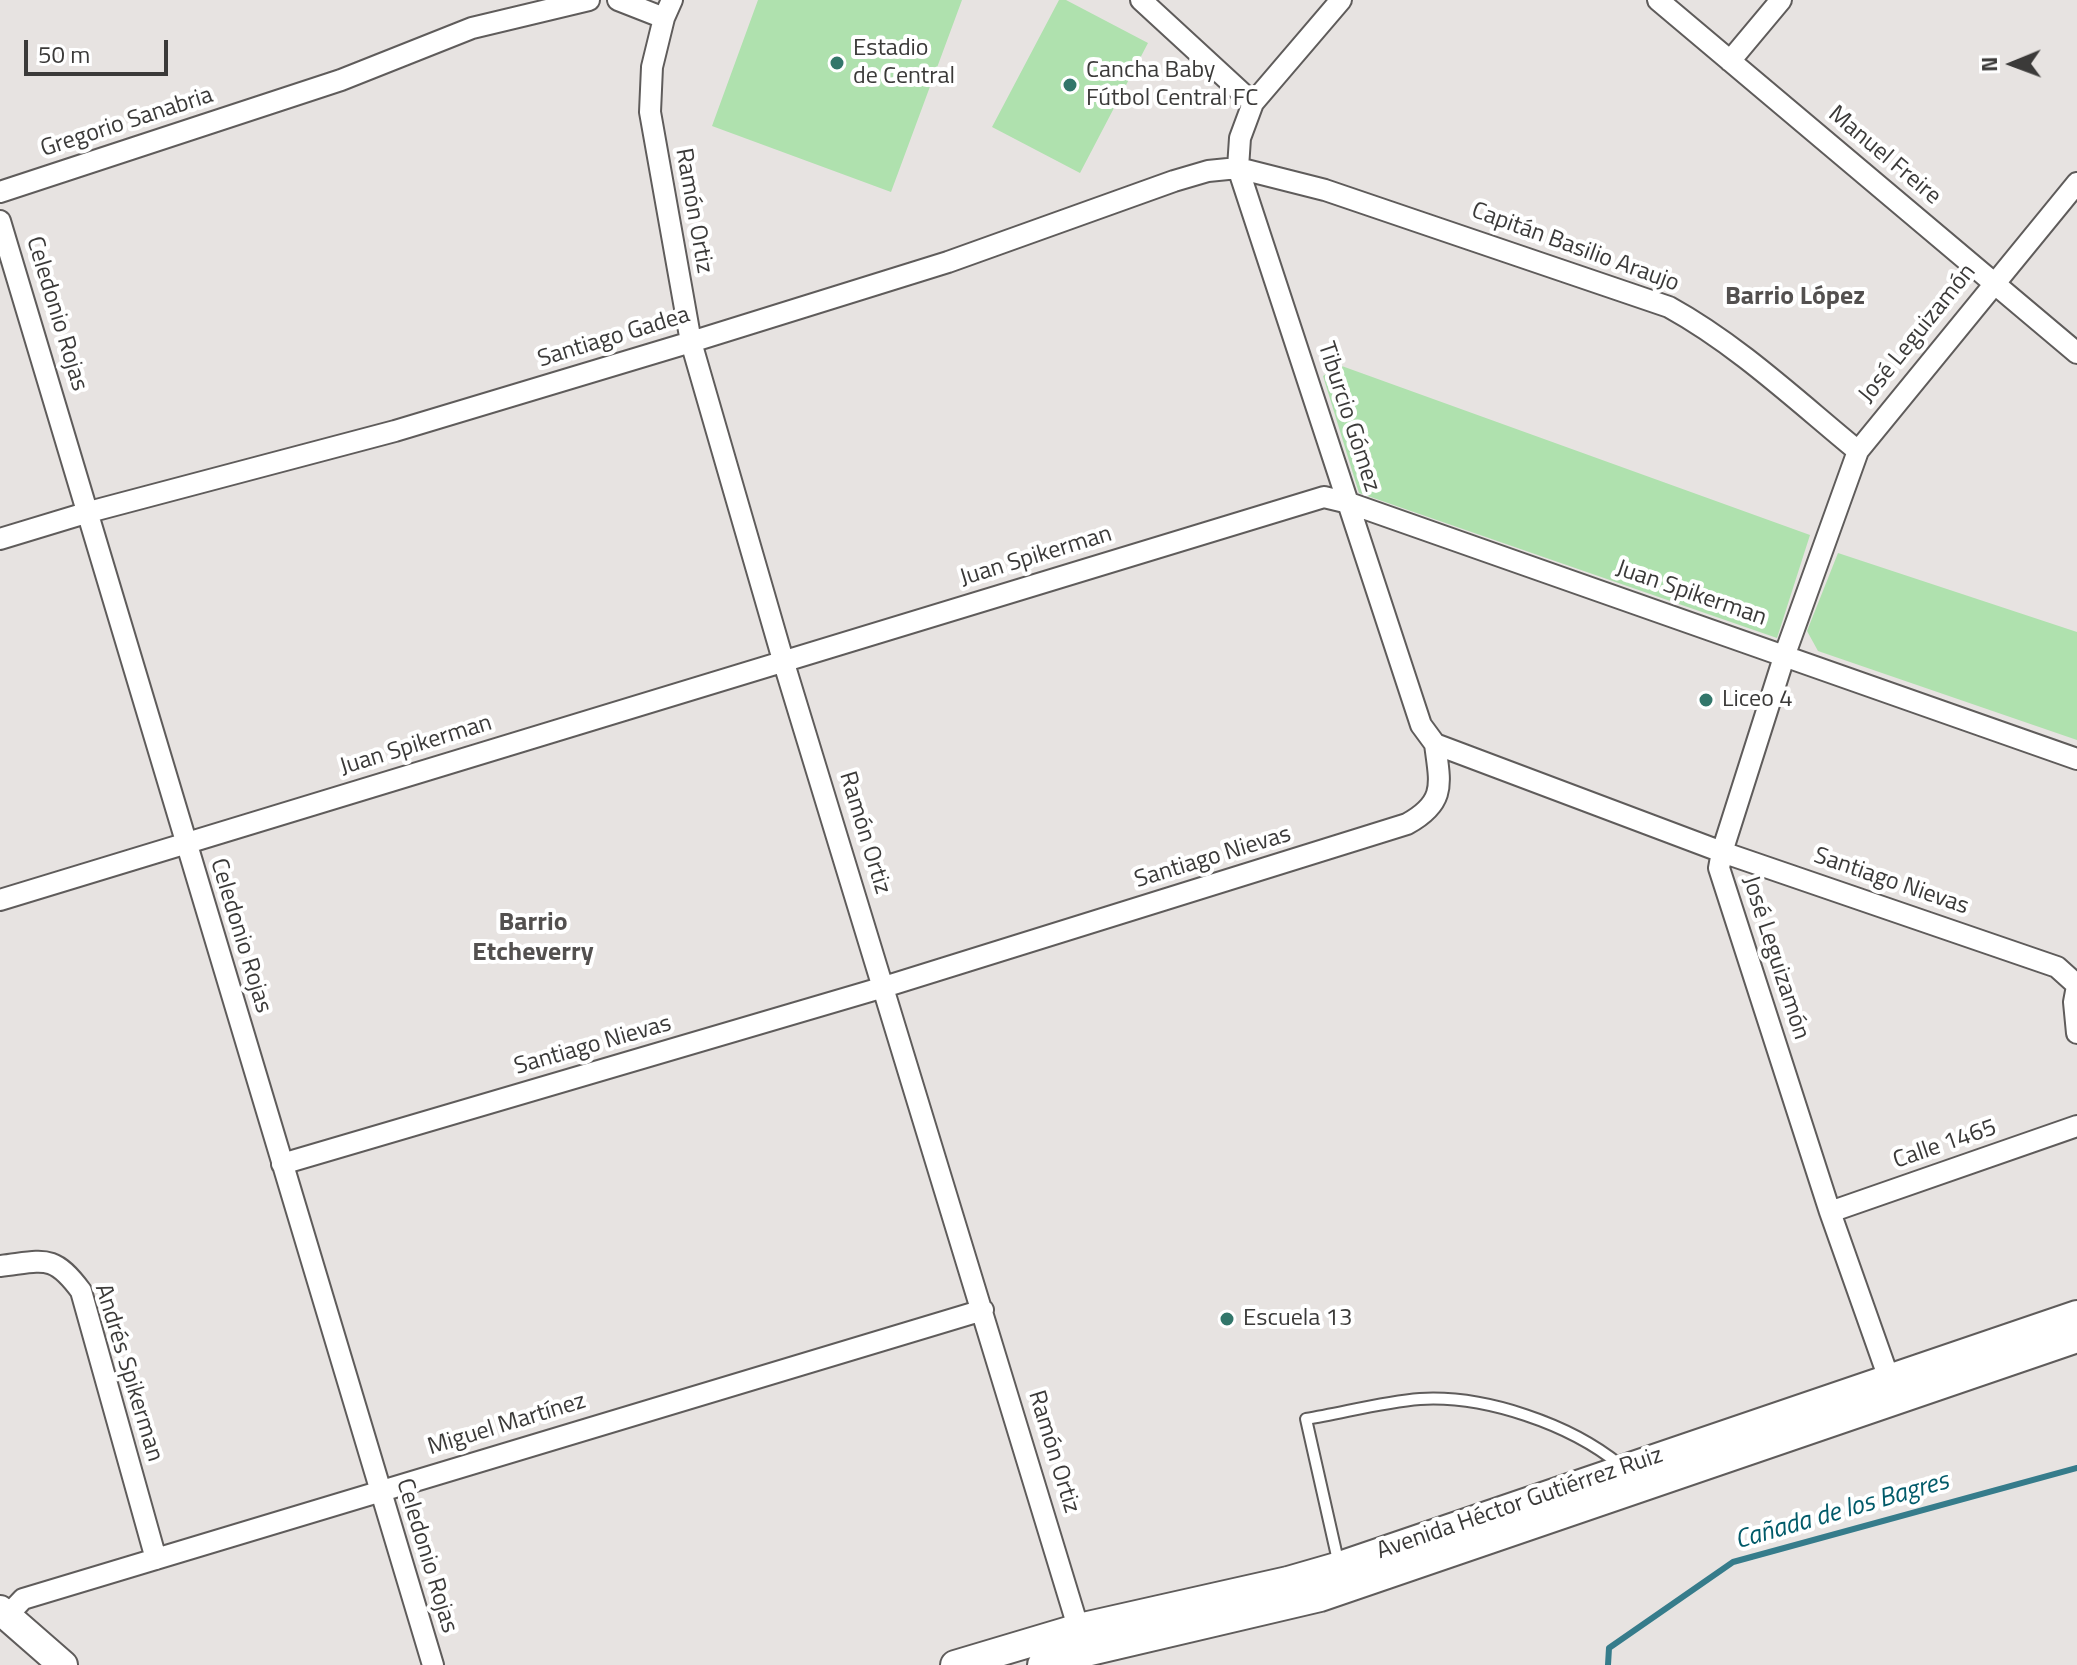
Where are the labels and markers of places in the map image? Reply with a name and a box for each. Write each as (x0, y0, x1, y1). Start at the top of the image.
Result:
place label: Estadio de Central (853, 35, 955, 91)
marker: Estadio de Central (828, 54, 846, 72)
place label: Cancha Baby Fútbol Central FC (1086, 57, 1258, 113)
marker: Cancha Baby Fútbol Central FC (1061, 76, 1079, 94)
place label: Liceo 4 (1722, 686, 1793, 714)
marker: Liceo 4 (1697, 691, 1715, 709)
place label: Escuela 13 (1243, 1305, 1352, 1333)
marker: Escuela 13 (1218, 1310, 1236, 1328)

